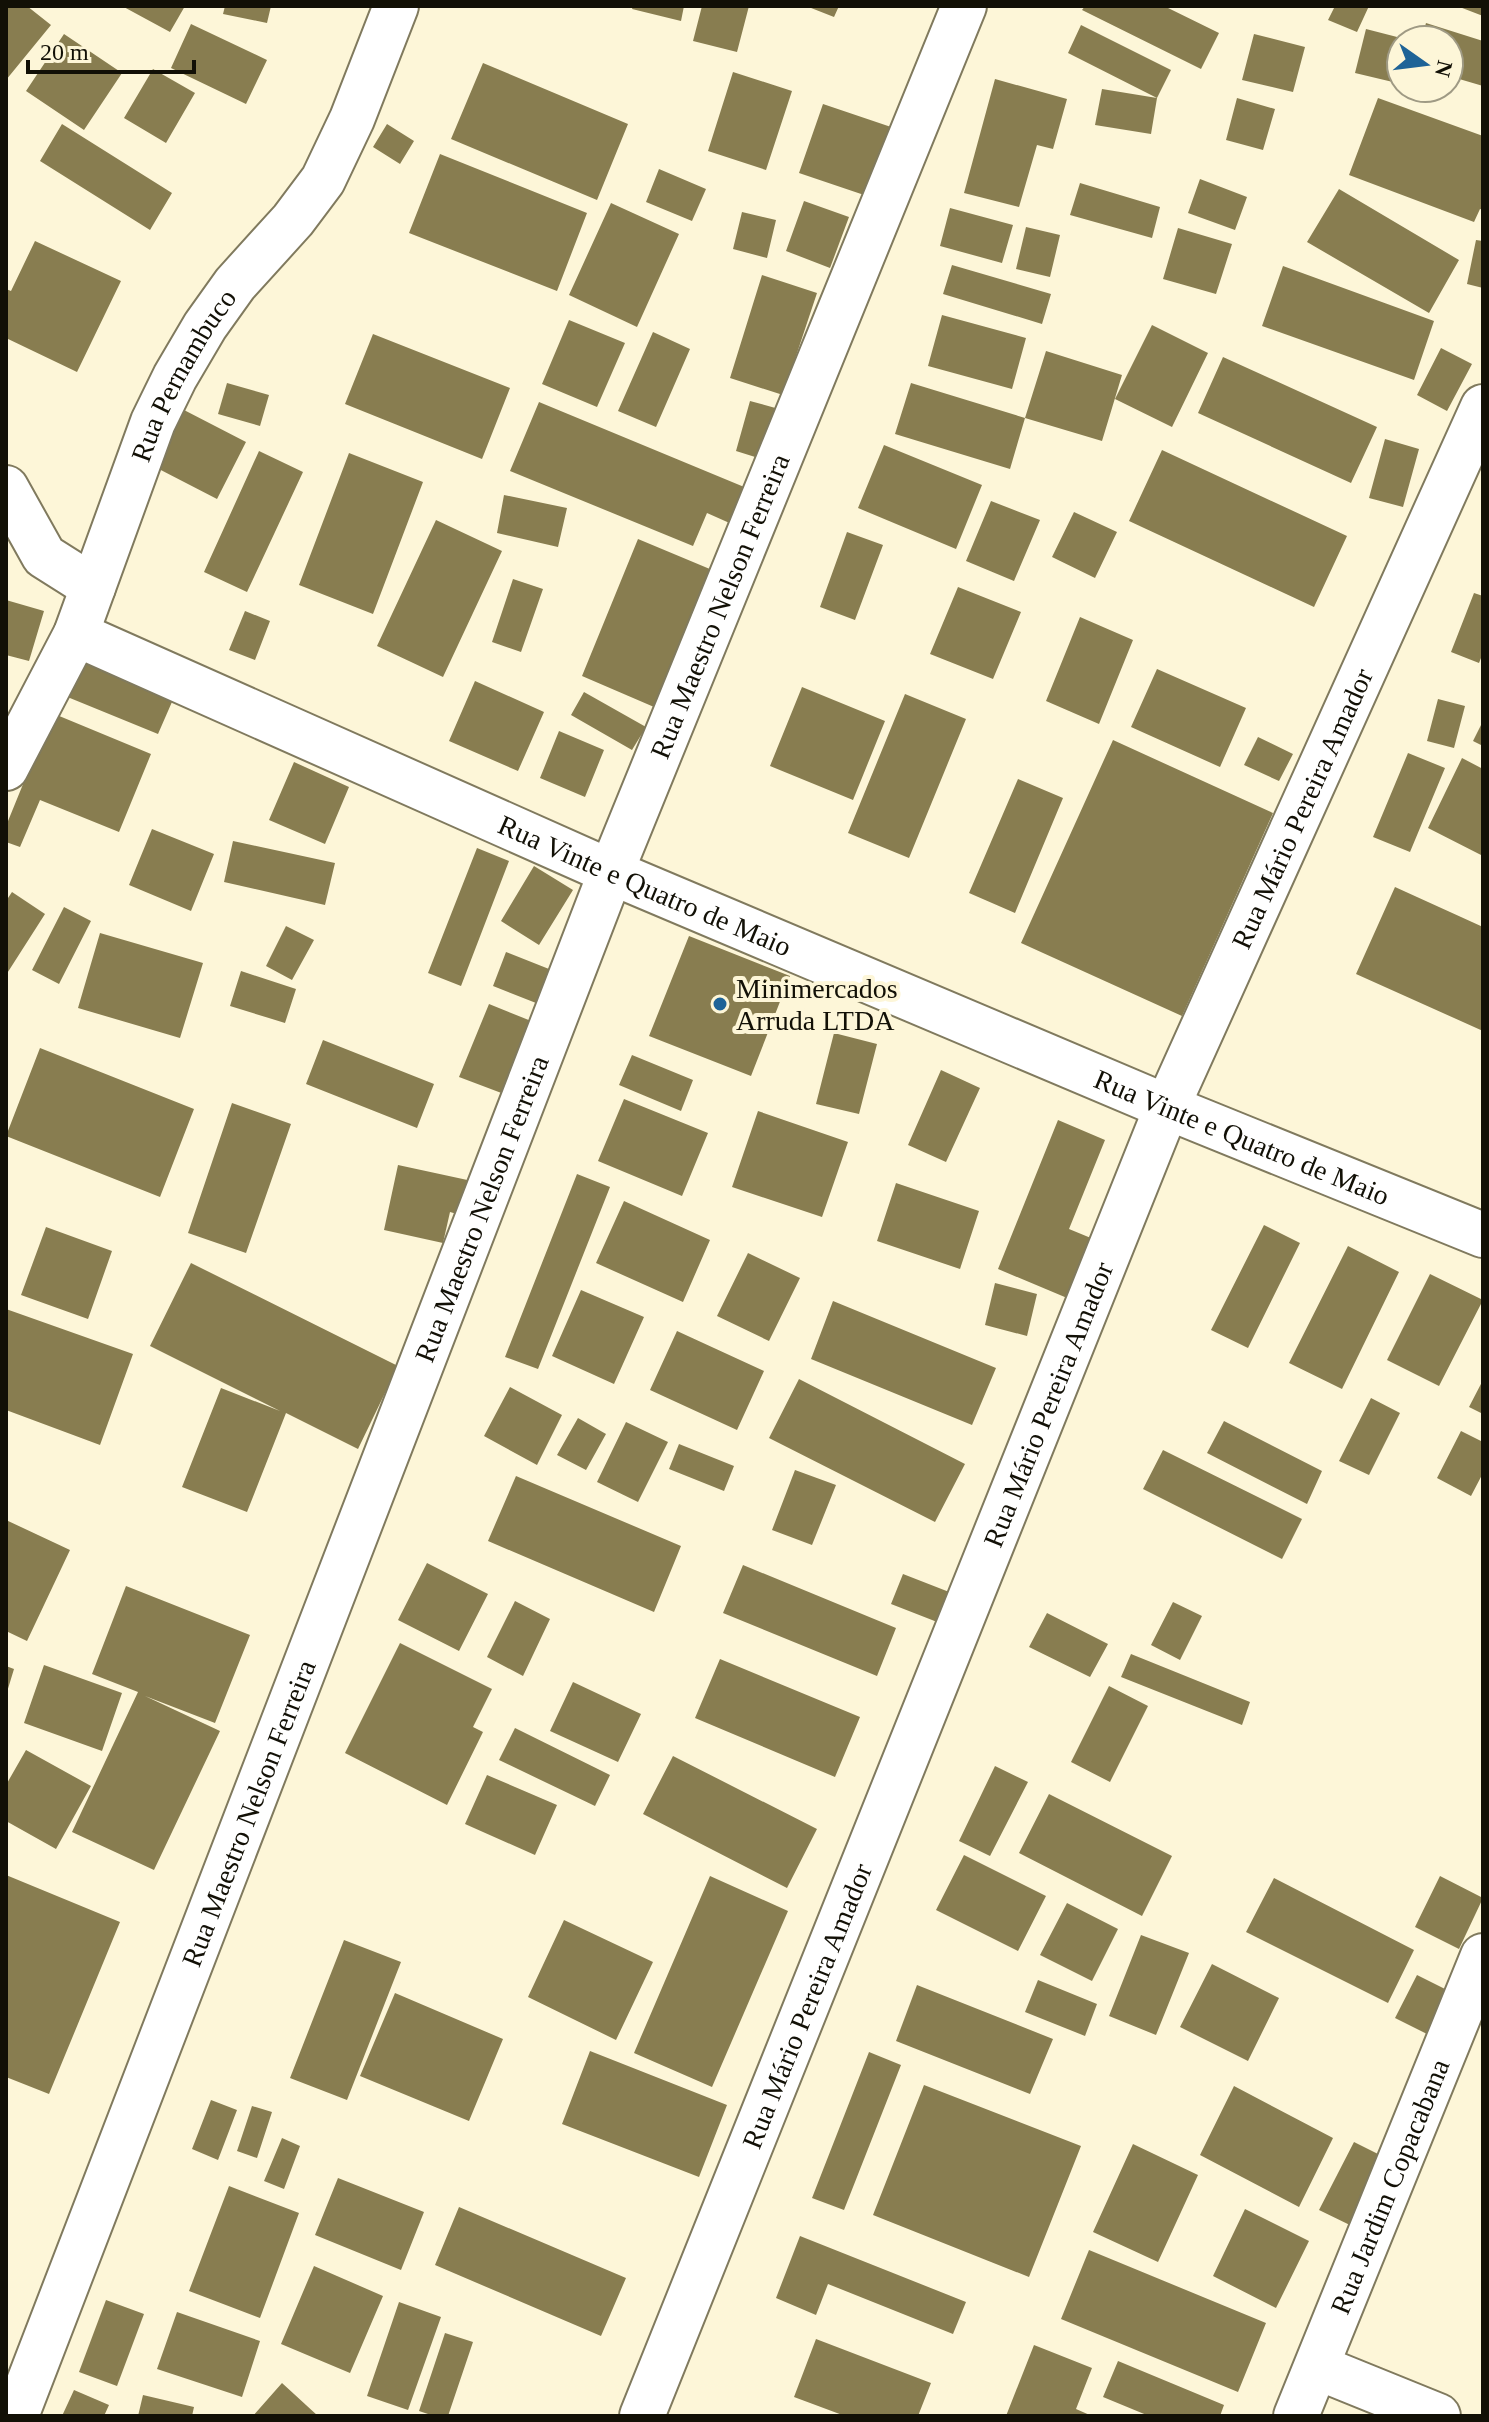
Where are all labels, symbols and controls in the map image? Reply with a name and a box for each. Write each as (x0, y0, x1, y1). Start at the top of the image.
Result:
scale bar (28, 24, 194, 74)
north arrow (1385, 24, 1465, 104)
text: 20 m (40, 39, 89, 65)
text: N (1430, 58, 1458, 80)
street label: Rua Pernambuco (125, 283, 242, 466)
street label: Rua Maestro Nelson Ferreira (644, 449, 796, 763)
street label: Rua Mário Pereira Amador (1226, 663, 1379, 954)
street label: Rua Vinte e Quatro de Maio (493, 809, 796, 962)
place label: Minimercados Arruda LTDA (736, 973, 898, 1036)
marker: Minimercados Arruda LTDA (711, 995, 729, 1013)
street label: Rua Maestro Nelson Ferreira (409, 1051, 555, 1366)
street label: Rua Vinte e Quatro de Maio (1090, 1063, 1394, 1211)
street label: Rua Mário Pereira Amador (977, 1257, 1119, 1551)
street label: Rua Maestro Nelson Ferreira (176, 1655, 322, 1971)
street label: Rua Mário Pereira Amador (736, 1858, 878, 2153)
street label: Rua Jardim Copacabana (1324, 2054, 1456, 2318)

